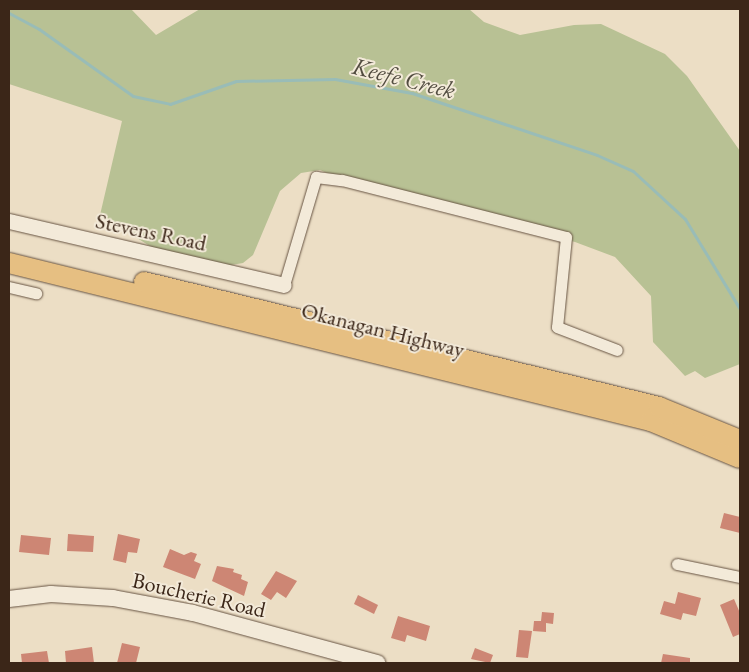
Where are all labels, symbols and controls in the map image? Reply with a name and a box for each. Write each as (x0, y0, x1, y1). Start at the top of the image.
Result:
water label: Keefe Creek (350, 51, 458, 105)
street label: Stevens Road (93, 207, 209, 257)
street label: Okanagan Highway (299, 297, 467, 363)
street label: Boucherie Road (130, 567, 268, 623)

